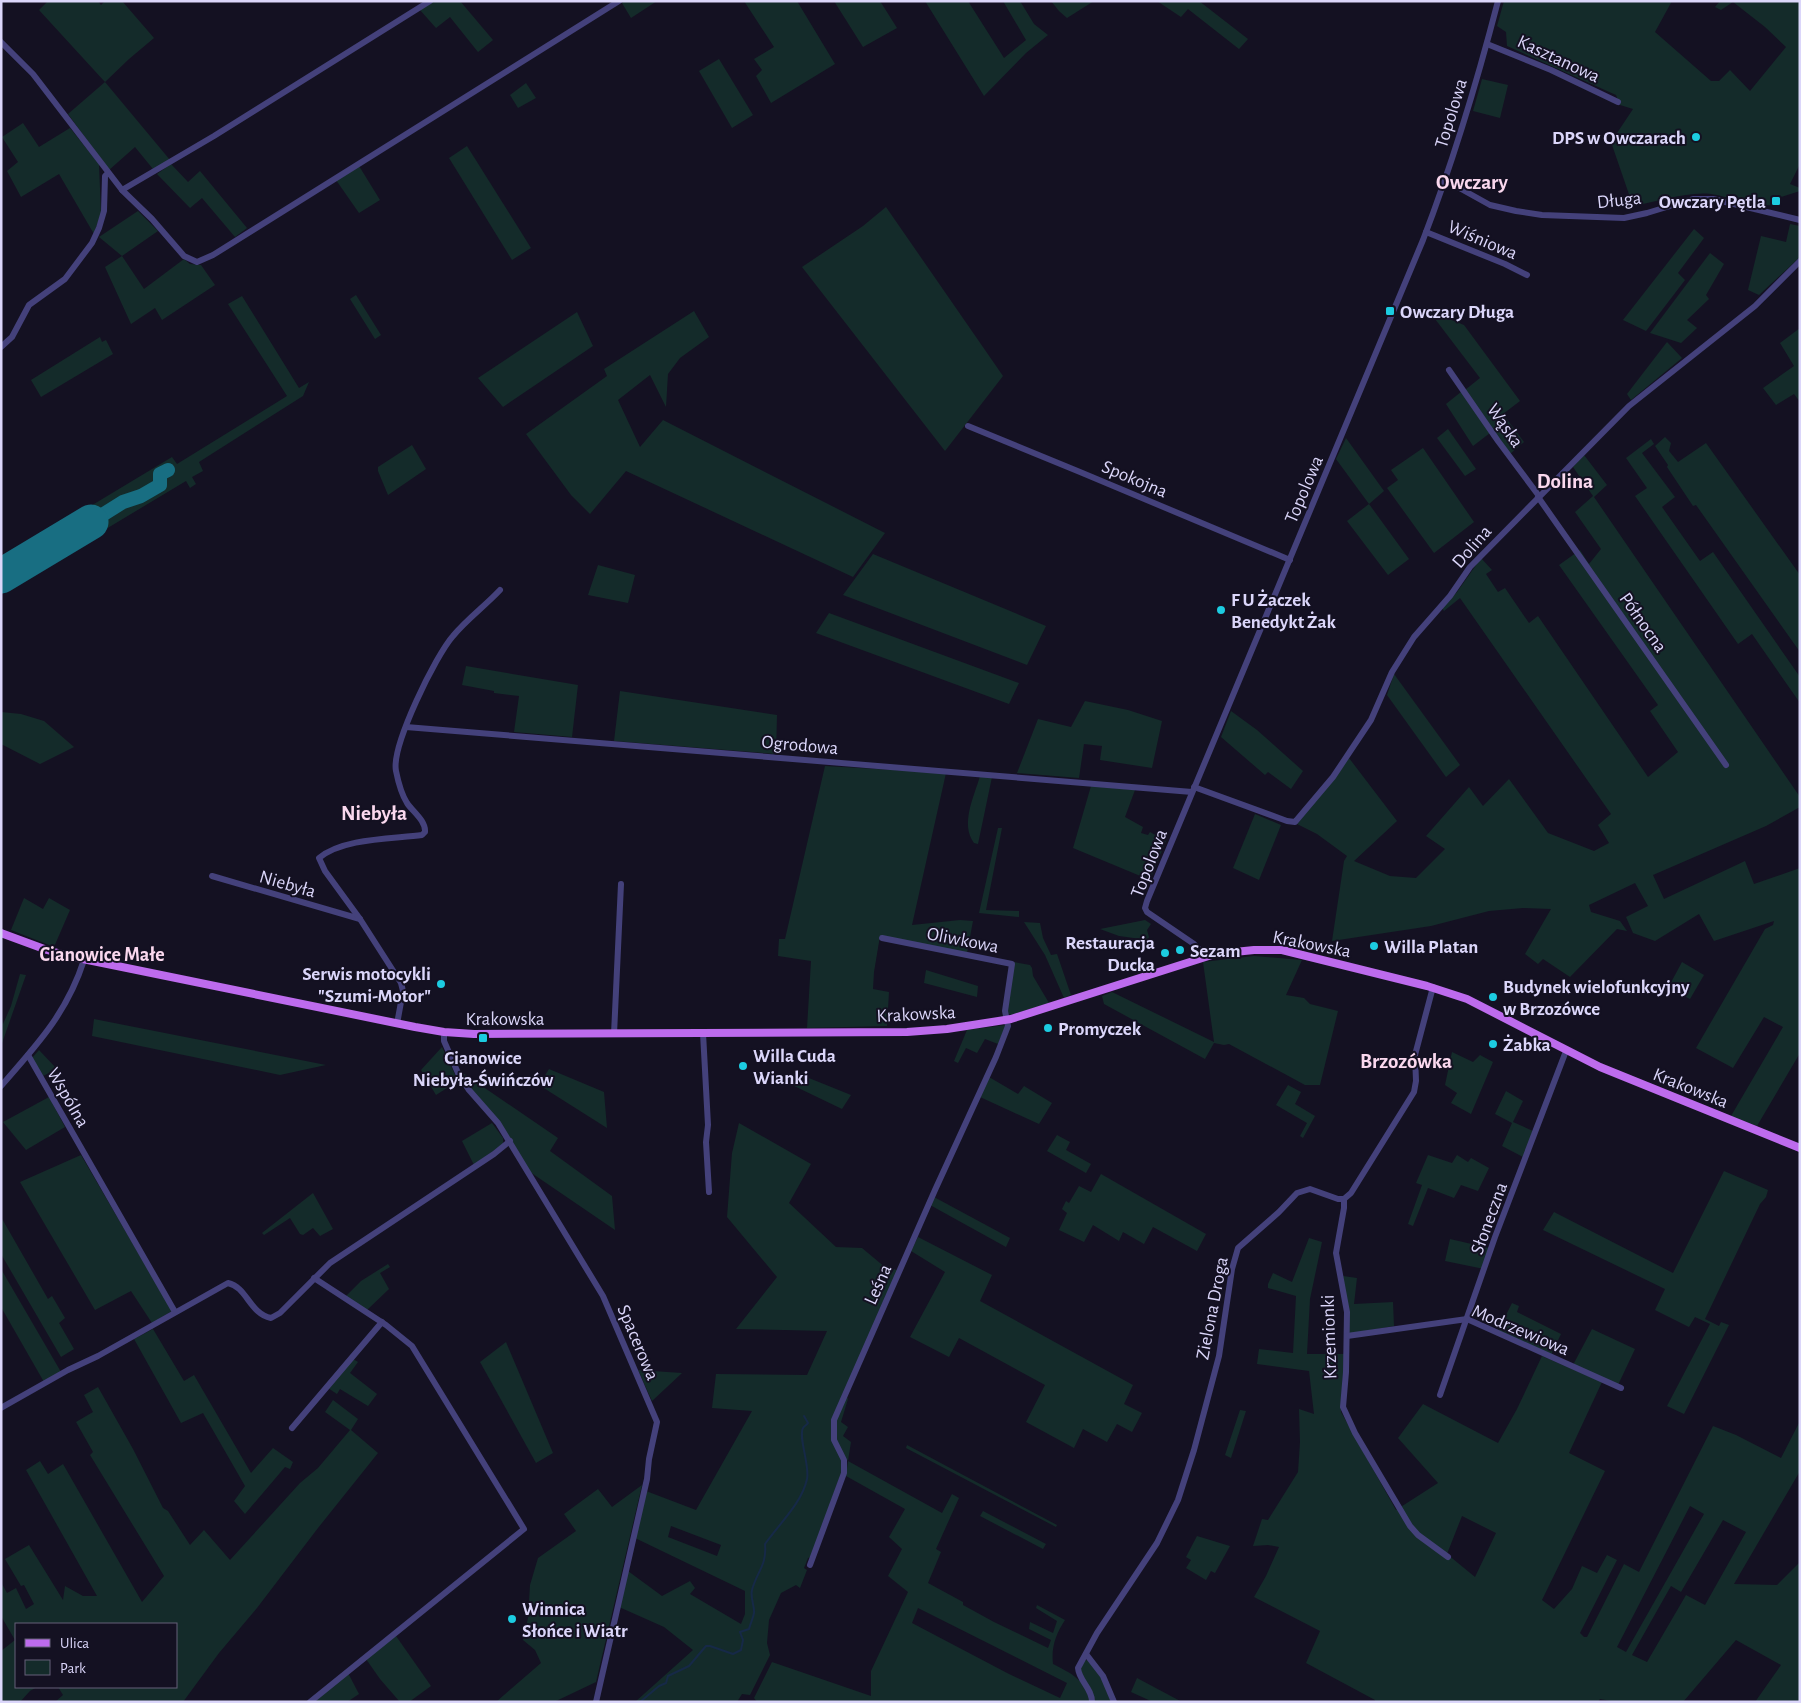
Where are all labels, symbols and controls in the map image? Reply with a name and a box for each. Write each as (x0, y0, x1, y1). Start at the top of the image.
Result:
street label: Kasztanowa (1514, 32, 1603, 87)
street label: Topolowa (1432, 76, 1471, 150)
place label: DPS w Owczarach (1552, 129, 1686, 148)
marker: DPS w Owczarach (1690, 131, 1702, 143)
district label: Owczary (1436, 172, 1509, 193)
street label: Długa (1596, 189, 1643, 212)
place label: Owczary Pętla (1659, 193, 1766, 212)
marker: Owczary Pętla (1770, 195, 1782, 207)
street label: Wiśniowa (1445, 217, 1520, 264)
place label: Owczary Długa (1400, 303, 1514, 322)
marker: Owczary Długa (1384, 305, 1396, 317)
street label: Wąska (1483, 400, 1527, 451)
street label: Topolowa (1282, 453, 1327, 526)
street label: Spokojna (1099, 457, 1170, 502)
district label: Dolina (1537, 471, 1593, 492)
street label: Dolina (1449, 522, 1496, 572)
place label: F U Żaczek Benedykt Żak (1231, 589, 1337, 632)
street label: Północna (1615, 589, 1670, 656)
marker: F U Żaczek Benedykt Żak (1215, 604, 1227, 616)
street label: Ogrodowa (761, 733, 839, 758)
district label: Niebyła (341, 803, 407, 824)
street label: Topolowa (1128, 827, 1171, 900)
street label: Niebyła (257, 867, 318, 902)
street label: Oliwkowa (925, 924, 1000, 957)
street label: Krakowska (1271, 928, 1353, 961)
place label: Restauracja Ducka (1065, 934, 1155, 975)
place label: Willa Platan (1384, 938, 1478, 957)
marker: Willa Platan (1368, 940, 1380, 952)
place label: Sezam (1190, 942, 1241, 961)
marker: Sezam (1174, 944, 1186, 956)
district label: Cianowice Małe (39, 945, 165, 965)
marker: Restauracja Ducka (1159, 947, 1171, 959)
place label: Serwis motocykli "Szumi-Motor" (302, 965, 431, 1006)
marker: Serwis motocykli "Szumi-Motor" (435, 978, 447, 990)
place label: Budynek wielofunkcyjny w Brzozówce (1503, 978, 1690, 1019)
marker: Budynek wielofunkcyjny w Brzozówce (1487, 991, 1499, 1003)
street label: Krakowska (876, 1003, 956, 1026)
street label: Krakowska (465, 1010, 545, 1029)
place label: Promyczek (1058, 1020, 1142, 1039)
marker: Promyczek (1042, 1022, 1054, 1034)
marker: Cianowice Niebyła-Świńczów (477, 1032, 489, 1044)
place label: Żabka (1503, 1034, 1551, 1055)
marker: Żabka (1487, 1038, 1499, 1050)
place label: Willa Cuda Wianki (753, 1047, 836, 1088)
place label: Cianowice Niebyła-Świńczów (413, 1049, 554, 1090)
district label: Brzozówka (1360, 1051, 1452, 1072)
marker: Willa Cuda Wianki (737, 1060, 749, 1072)
street label: Wspólna (43, 1065, 92, 1131)
street label: Krakowska (1650, 1065, 1731, 1112)
street label: Słoneczna (1468, 1180, 1511, 1257)
street label: Zielona Droga (1193, 1255, 1232, 1361)
street label: Leśna (861, 1261, 896, 1308)
street label: Krzemionki (1319, 1294, 1340, 1380)
street label: Modrzewiowa (1469, 1301, 1572, 1360)
street label: Spacerowa (613, 1302, 662, 1383)
place label: Winnica Słońce i Wiatr (522, 1600, 628, 1641)
marker: Winnica Słońce i Wiatr (506, 1613, 518, 1625)
legend (15, 1623, 178, 1688)
text: Ulica (60, 1636, 89, 1651)
text: Park (60, 1661, 86, 1676)

